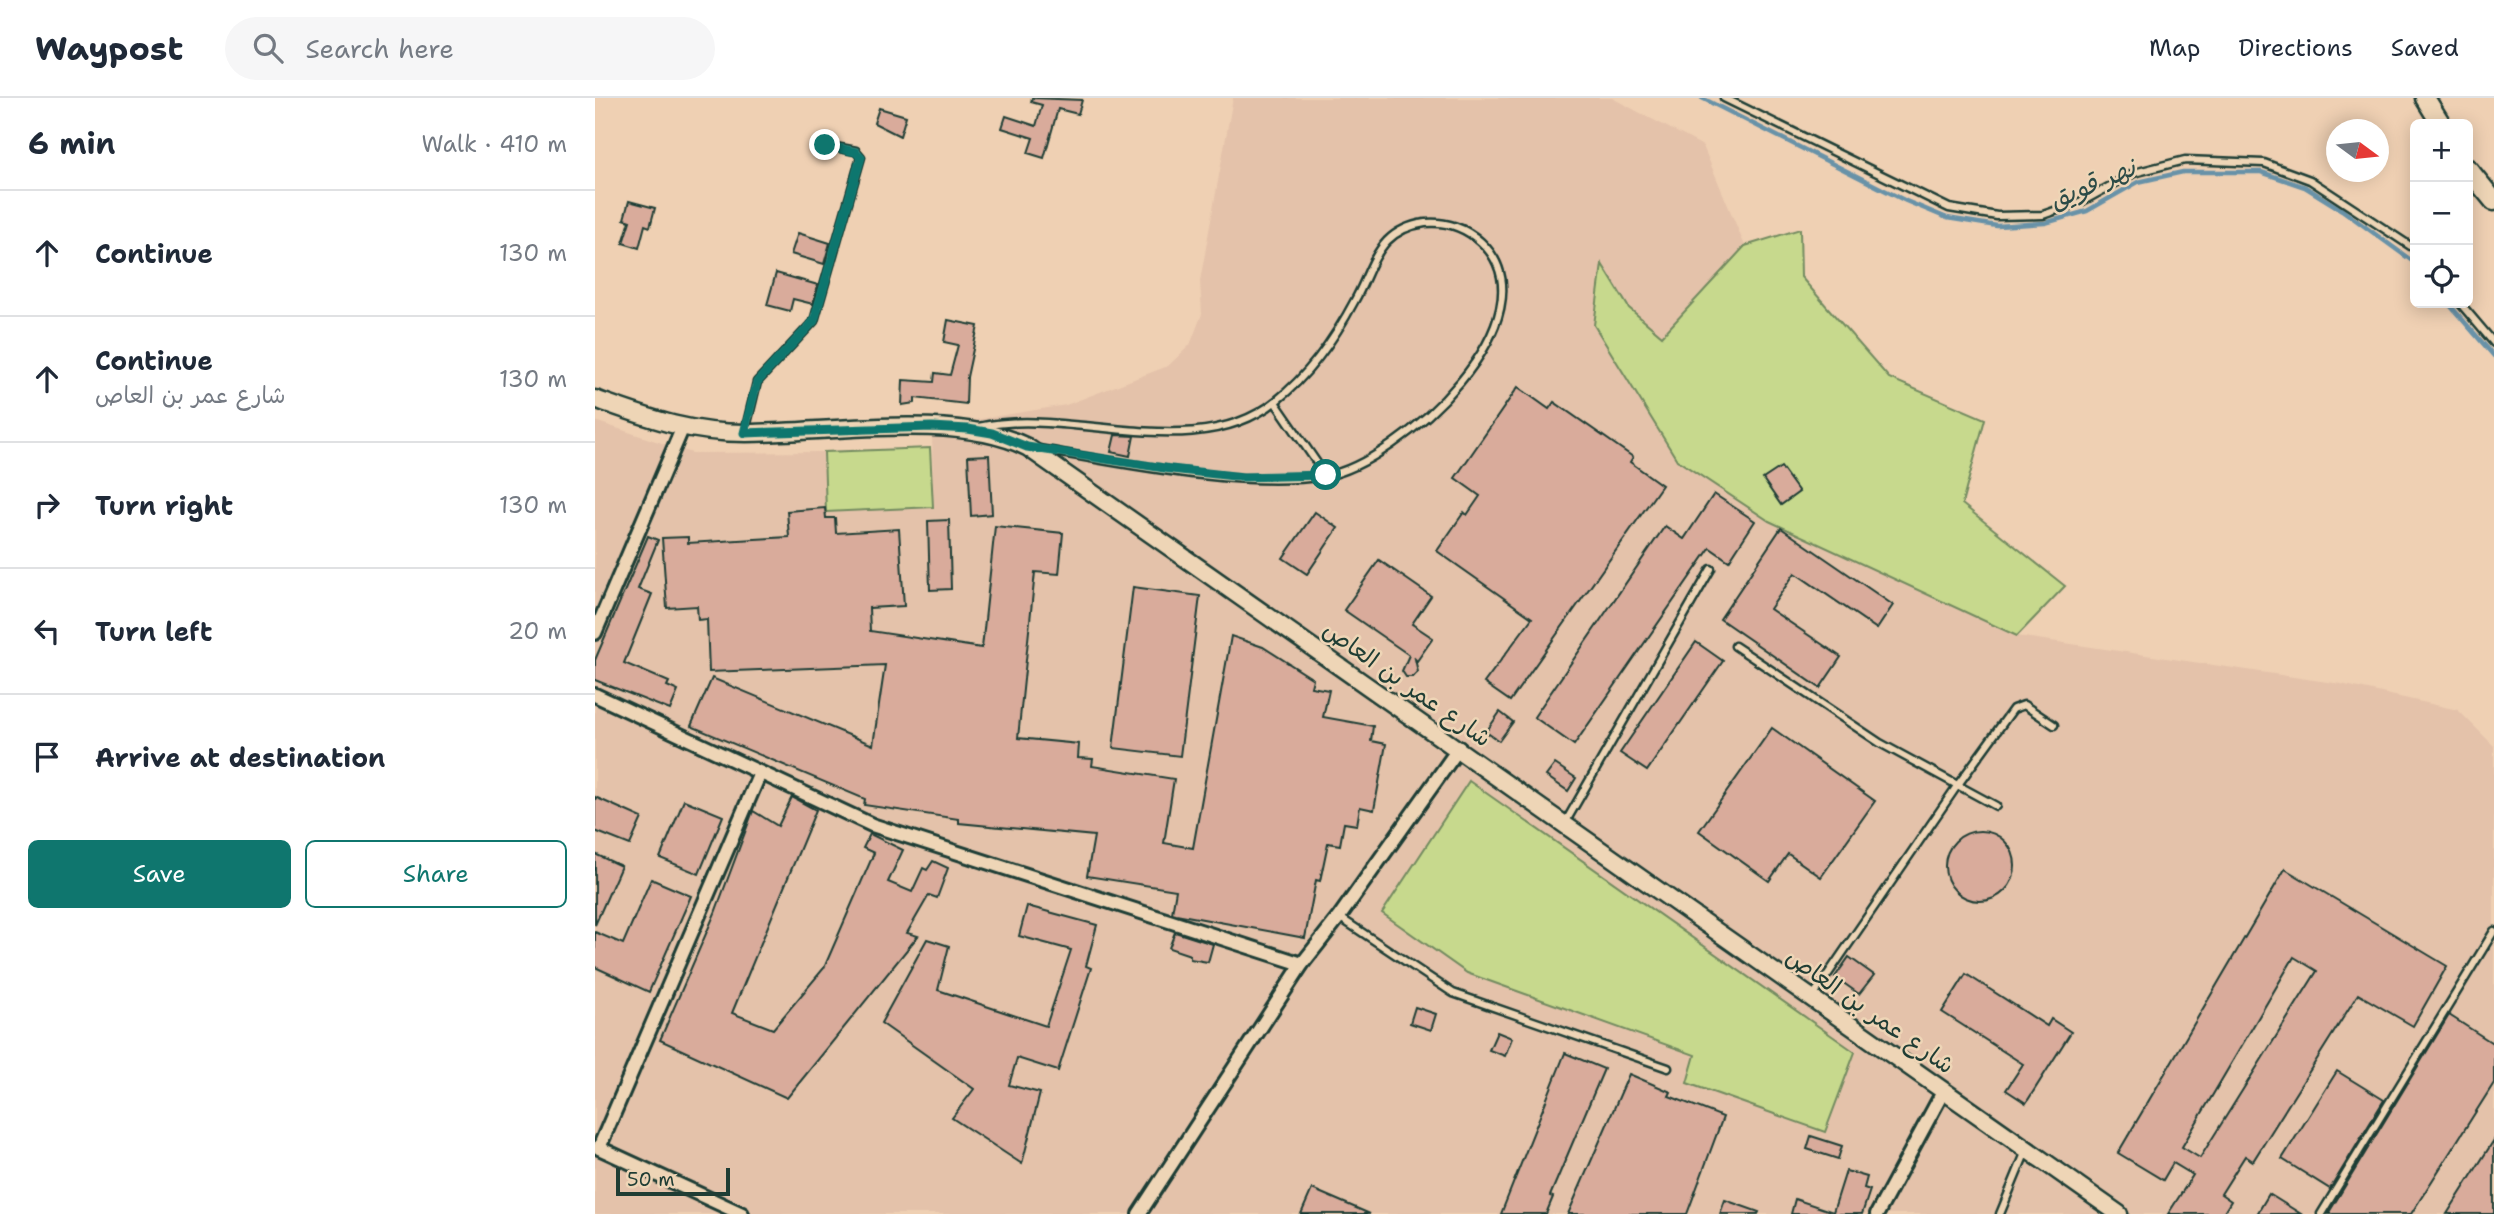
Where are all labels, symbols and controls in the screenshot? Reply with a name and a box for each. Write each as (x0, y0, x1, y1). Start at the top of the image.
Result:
search box (225, 17, 715, 80)
text: Waypost (35, 26, 183, 71)
icon: search (249, 29, 287, 67)
text: Search here (305, 31, 454, 66)
text: Map (2149, 32, 2200, 64)
text: Directions (2238, 32, 2353, 64)
text: Saved (2391, 32, 2459, 64)
north arrow (2326, 119, 2389, 182)
map controls (2410, 119, 2473, 308)
button: + (2410, 119, 2473, 182)
text: 6 min (28, 123, 115, 164)
text: Walk · 410 m (422, 129, 567, 159)
route end (809, 129, 840, 160)
water label: نهر قويق (2043, 148, 2143, 217)
button: − (2410, 182, 2473, 245)
icon: ahead (28, 234, 66, 272)
text: Continue (95, 236, 213, 271)
text: 130 m (499, 238, 567, 268)
button: locate (2410, 245, 2473, 308)
text: Continue (95, 343, 213, 378)
icon: ahead (28, 360, 66, 398)
text: 130 m (499, 364, 567, 394)
text: شارع عمر بن العاص (95, 380, 286, 410)
route start (1310, 459, 1341, 490)
icon: right (28, 486, 66, 524)
text: Turn right (95, 488, 233, 523)
text: 130 m (499, 490, 567, 520)
icon: left (28, 612, 66, 650)
text: Turn left (95, 614, 212, 649)
street label: شارع عمر بن العاص (1316, 614, 1498, 755)
text: 20 m (508, 616, 567, 646)
icon: arrive (28, 738, 66, 776)
text: Arrive at destination (95, 740, 385, 775)
button: Save (28, 840, 291, 908)
button: Share (305, 840, 567, 908)
street label: شارع عمر بن العاص (1779, 941, 1961, 1082)
scale bar (616, 1165, 730, 1197)
text: 50 m (627, 1167, 675, 1192)

